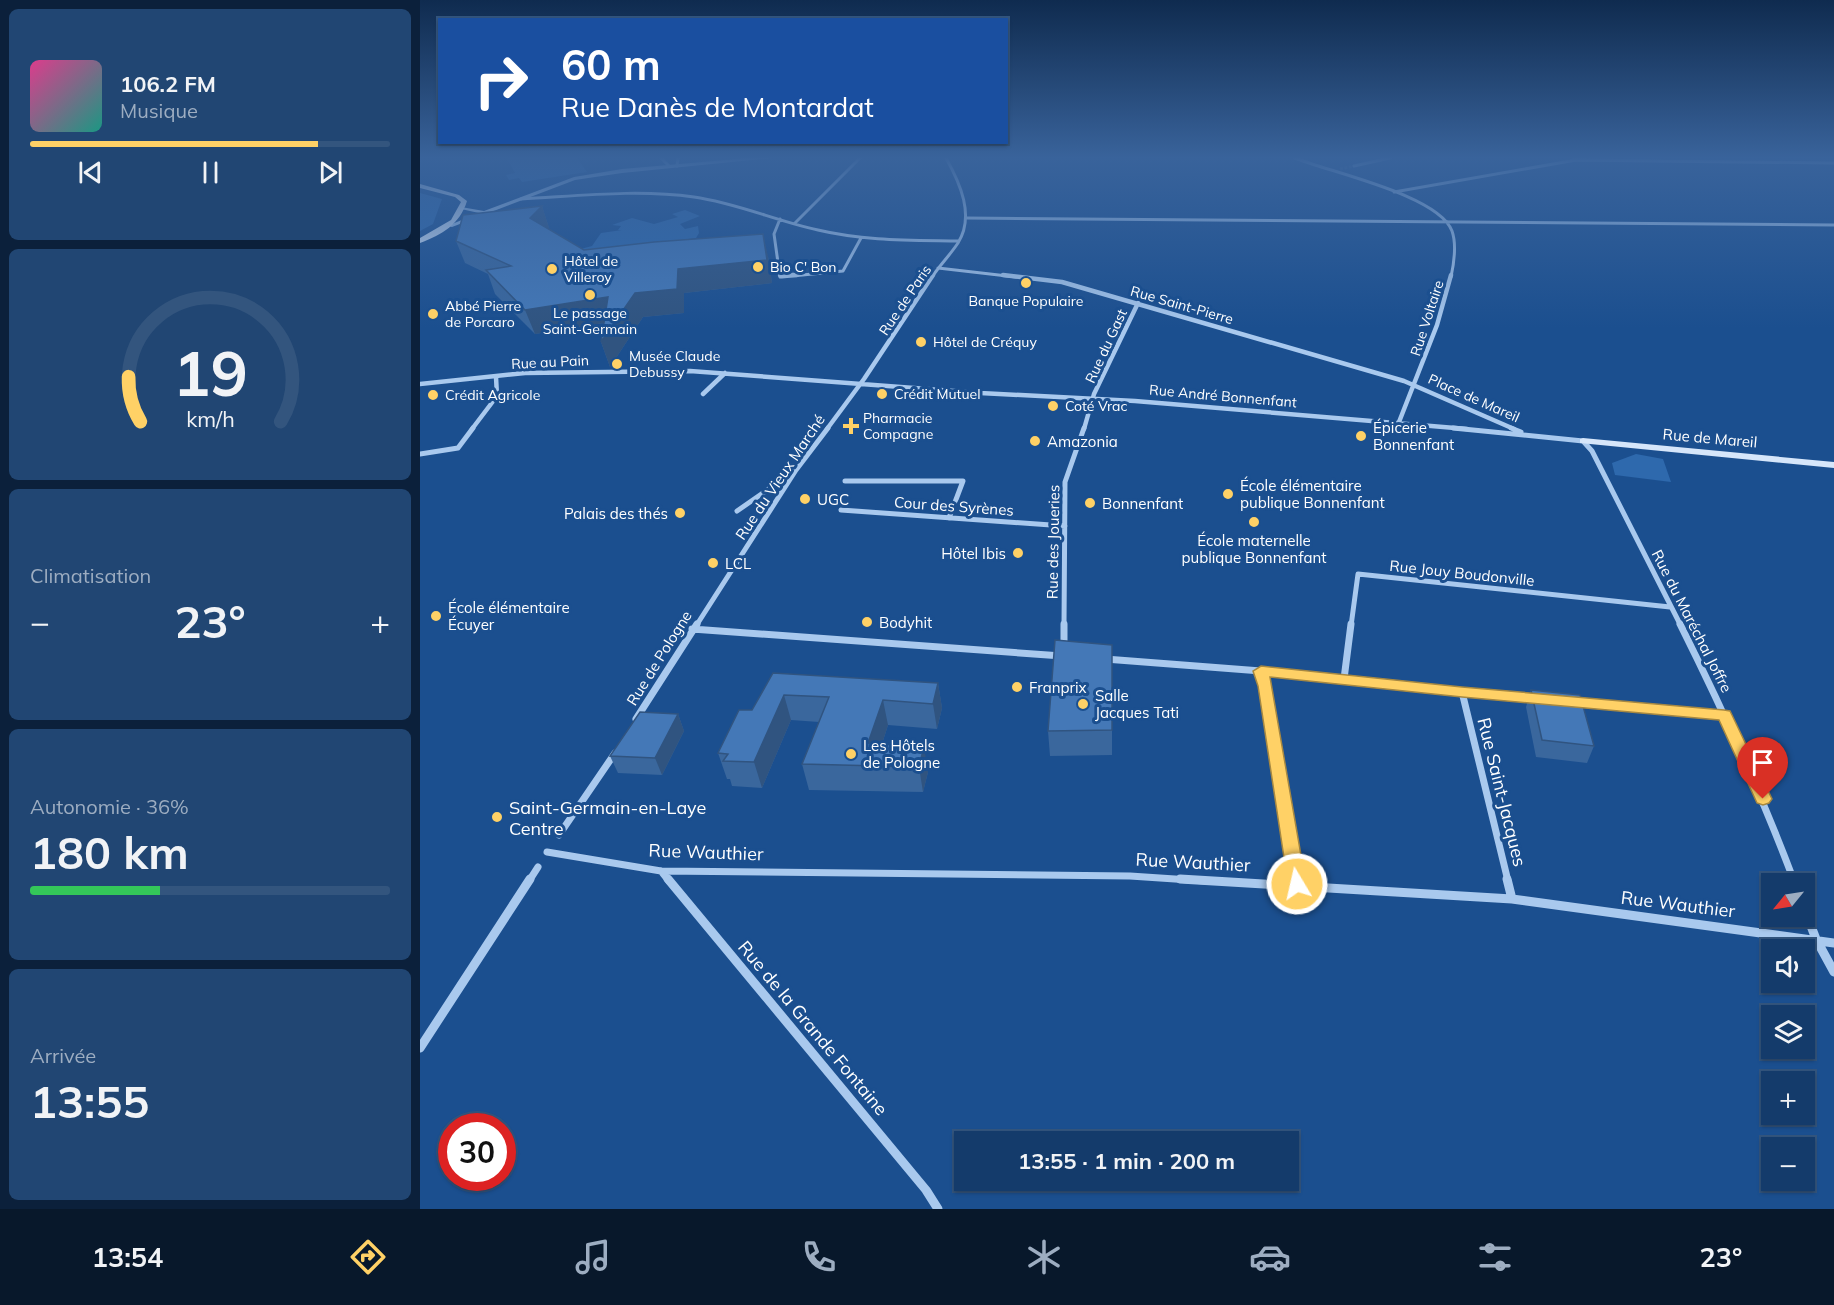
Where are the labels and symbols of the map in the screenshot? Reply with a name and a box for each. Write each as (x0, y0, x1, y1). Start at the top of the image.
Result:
place label: Hôtel de Villeroy (564, 252, 618, 286)
place label: Bio C' Bon (770, 258, 837, 276)
marker: Bio C' Bon (751, 260, 765, 274)
street label: Rue de Paris (875, 261, 935, 339)
marker: Hôtel de Villeroy (545, 262, 559, 276)
marker: Banque Populaire (1019, 276, 1033, 290)
street label: Rue Voltaire (1406, 278, 1448, 358)
street label: Rue Saint-Pierre (1128, 282, 1236, 328)
marker: Le passage Saint-Germain (583, 288, 597, 302)
place label: Banque Populaire (969, 292, 1083, 310)
place label: Abbé Pierre de Porcaro (445, 297, 521, 331)
place label: Le passage Saint-Germain (543, 304, 637, 338)
street label: Rue du Gast (1081, 306, 1131, 386)
marker: Abbé Pierre de Porcaro (426, 307, 440, 321)
place label: Hôtel de Créquy (933, 333, 1037, 351)
marker: Hôtel de Créquy (914, 335, 928, 349)
place label: Musée Claude Debussy (629, 347, 720, 381)
street label: Rue au Pain (511, 351, 589, 373)
marker: Musée Claude Debussy (610, 357, 624, 371)
street label: Place de Mareil (1425, 370, 1523, 426)
street label: Rue André Bonnenfant (1148, 381, 1298, 411)
place label: Crédit Mutuel (894, 385, 981, 403)
place label: Crédit Agricole (445, 386, 540, 404)
marker: Crédit Mutuel (875, 387, 889, 401)
marker: Crédit Agricole (426, 388, 440, 402)
place label: Coté Vrac (1065, 397, 1128, 415)
marker: Coté Vrac (1046, 399, 1060, 413)
place label: Pharmacie Compagne (863, 409, 933, 443)
street label: Rue du Vieux Marché (731, 411, 829, 543)
place label: Épicerie Bonnenfant (1373, 418, 1454, 454)
marker: Pharmacie Compagne (844, 419, 858, 433)
street label: Rue de Mareil (1662, 424, 1758, 452)
marker: Épicerie Bonnenfant (1354, 429, 1368, 443)
place label: Amazonia (1047, 432, 1118, 451)
marker: Amazonia (1028, 434, 1042, 448)
place label: École élémentaire publique Bonnenfant (1240, 476, 1385, 512)
street label: Rue des Joueries (1043, 485, 1063, 599)
marker: École élémentaire publique Bonnenfant (1221, 487, 1235, 501)
place label: UGC (817, 490, 849, 509)
marker: UGC (798, 492, 812, 506)
street label: Cour des Syrènes (894, 492, 1014, 520)
place label: Bonnenfant (1102, 494, 1183, 513)
marker: Bonnenfant (1083, 496, 1097, 510)
place label: Palais des thés (564, 504, 668, 523)
marker: Palais des thés (673, 506, 687, 520)
marker: École maternelle publique Bonnenfant (1247, 515, 1261, 529)
place label: École maternelle publique Bonnenfant (1182, 531, 1326, 567)
place label: Hôtel Ibis (941, 544, 1006, 563)
marker: Hôtel Ibis (1011, 546, 1025, 560)
street label: Rue du Maréchal Joffre (1648, 546, 1736, 696)
place label: LCL (725, 554, 751, 573)
marker: LCL (706, 556, 720, 570)
street label: Rue Jouy Boudonville (1389, 556, 1535, 590)
place label: École élémentaire Écuyer (448, 598, 570, 634)
street label: Rue de Pologne (622, 607, 696, 709)
marker: École élémentaire Écuyer (429, 609, 443, 623)
place label: Bodyhit (879, 613, 932, 632)
marker: Bodyhit (860, 615, 874, 629)
place label: Franprix (1029, 678, 1086, 697)
marker: Franprix (1010, 680, 1024, 694)
place label: Salle Jacques Tati (1095, 686, 1179, 722)
marker: Salle Jacques Tati (1076, 697, 1090, 711)
street label: Rue Saint-Jacques (1472, 715, 1532, 869)
place label: Les Hôtels de Pologne (863, 736, 940, 772)
pin (1737, 737, 1788, 799)
marker: Les Hôtels de Pologne (844, 747, 858, 761)
place label: Saint-Germain-en-Laye Centre (509, 796, 706, 840)
marker: Saint-Germain-en-Laye Centre (490, 810, 504, 824)
street label: Rue Wauthier (648, 839, 764, 866)
street label: Rue Wauthier (1135, 848, 1251, 877)
position arrow (1265, 852, 1329, 916)
north arrow (1761, 873, 1815, 927)
street label: Rue Wauthier (1620, 886, 1737, 922)
street label: Rue de la Grande Fontaine (733, 936, 893, 1120)
speed limit sign: 30 (438, 1113, 516, 1191)

